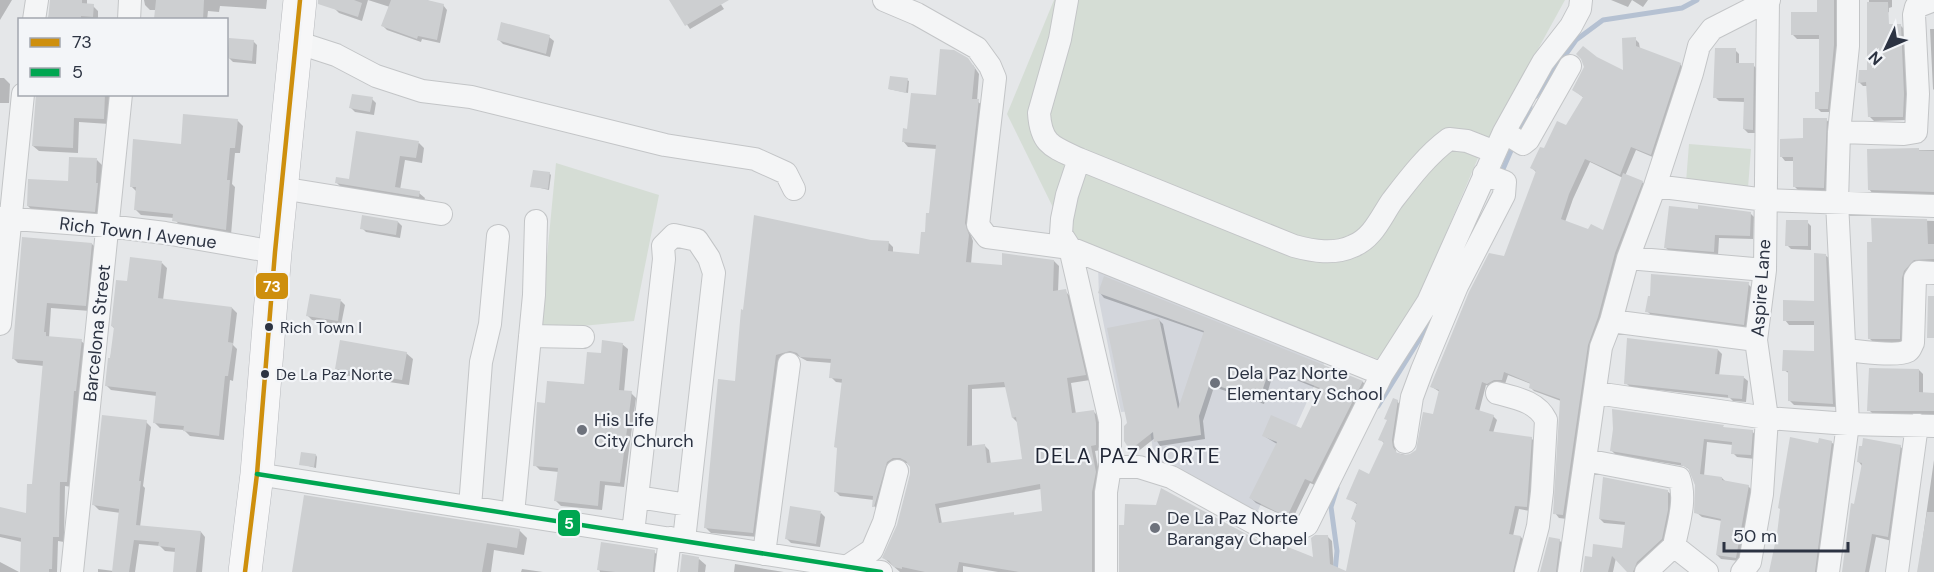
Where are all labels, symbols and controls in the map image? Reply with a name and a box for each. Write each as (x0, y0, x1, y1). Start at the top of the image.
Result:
legend (18, 18, 228, 96)
north arrow (1856, 18, 1916, 78)
text: 73 (72, 30, 92, 54)
text: N (1864, 47, 1887, 70)
text: 5 (72, 60, 83, 84)
street label: Rich Town I Avenue (58, 211, 218, 255)
street label: Aspire Lane (1746, 238, 1776, 338)
street label: Barcelona Street (78, 263, 116, 403)
line badge: 73 (255, 272, 289, 300)
text: 73 (263, 276, 281, 297)
place label: Rich Town I (280, 317, 362, 338)
marker: Rich Town I (263, 321, 275, 333)
place label: Dela Paz Norte Elementary School (1227, 361, 1383, 406)
place label: De La Paz Norte (276, 364, 393, 385)
marker: De La Paz Norte (259, 368, 271, 380)
marker: Dela Paz Norte Elementary School (1208, 376, 1222, 390)
place label: His Life City Church (594, 408, 694, 453)
marker: His Life City Church (575, 423, 589, 437)
district label: DELA PAZ NORTE (1035, 442, 1221, 470)
place label: De La Paz Norte Barangay Chapel (1167, 506, 1307, 551)
line badge: 5 (557, 509, 581, 537)
text: 5 (564, 513, 574, 534)
scale bar (1724, 515, 1848, 553)
marker: De La Paz Norte Barangay Chapel (1148, 521, 1162, 535)
text: 50 m (1733, 524, 1777, 548)

